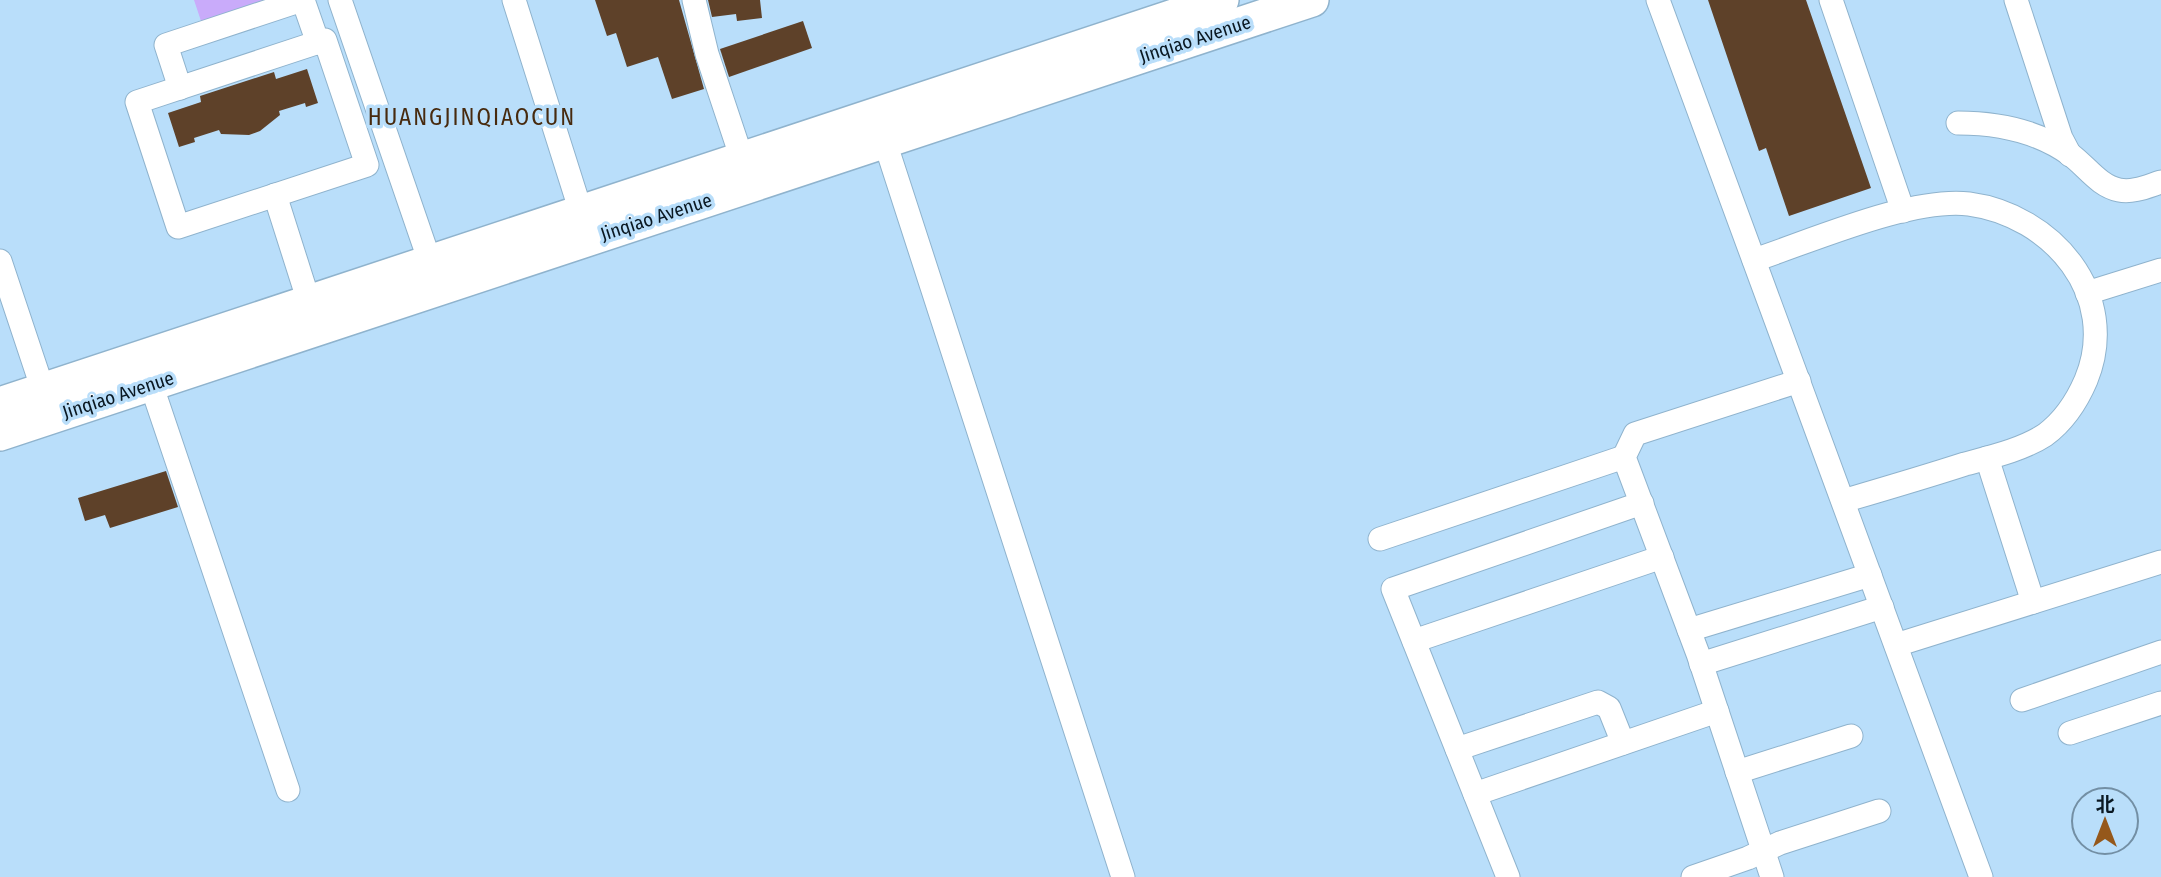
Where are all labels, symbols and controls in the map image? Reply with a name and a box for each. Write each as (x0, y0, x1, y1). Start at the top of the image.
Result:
street label: Jinqiao Avenue (1136, 10, 1254, 68)
district label: HUANGJINQIAOCUN (368, 103, 576, 131)
street label: Jinqiao Avenue (597, 188, 715, 246)
street label: Jinqiao Avenue (59, 366, 177, 424)
north arrow (2070, 786, 2140, 856)
text: 北 (2095, 793, 2115, 816)

